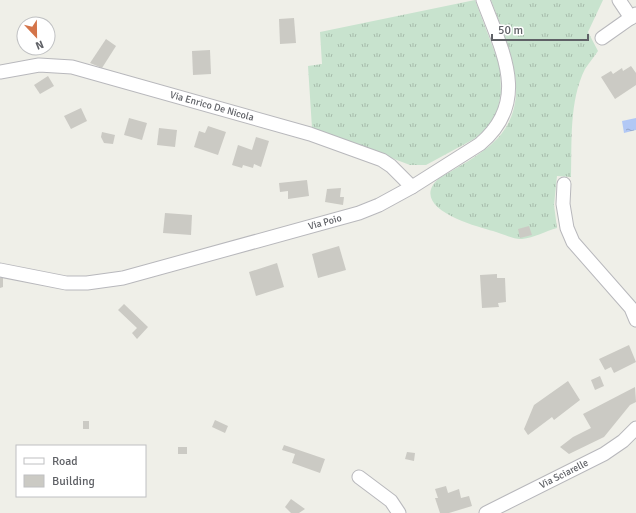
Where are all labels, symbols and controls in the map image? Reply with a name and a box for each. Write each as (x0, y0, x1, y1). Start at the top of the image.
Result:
north arrow (16, 16, 56, 56)
scale bar (492, 16, 588, 42)
text: 50 m (498, 23, 523, 38)
text: N (34, 37, 46, 52)
street label: Via Enrico De Nicola (169, 89, 255, 124)
street label: Via Poio (307, 212, 343, 233)
legend (16, 445, 146, 497)
text: Road (52, 454, 78, 469)
street label: Via Sciarelle (537, 457, 590, 491)
text: Building (52, 474, 95, 489)

